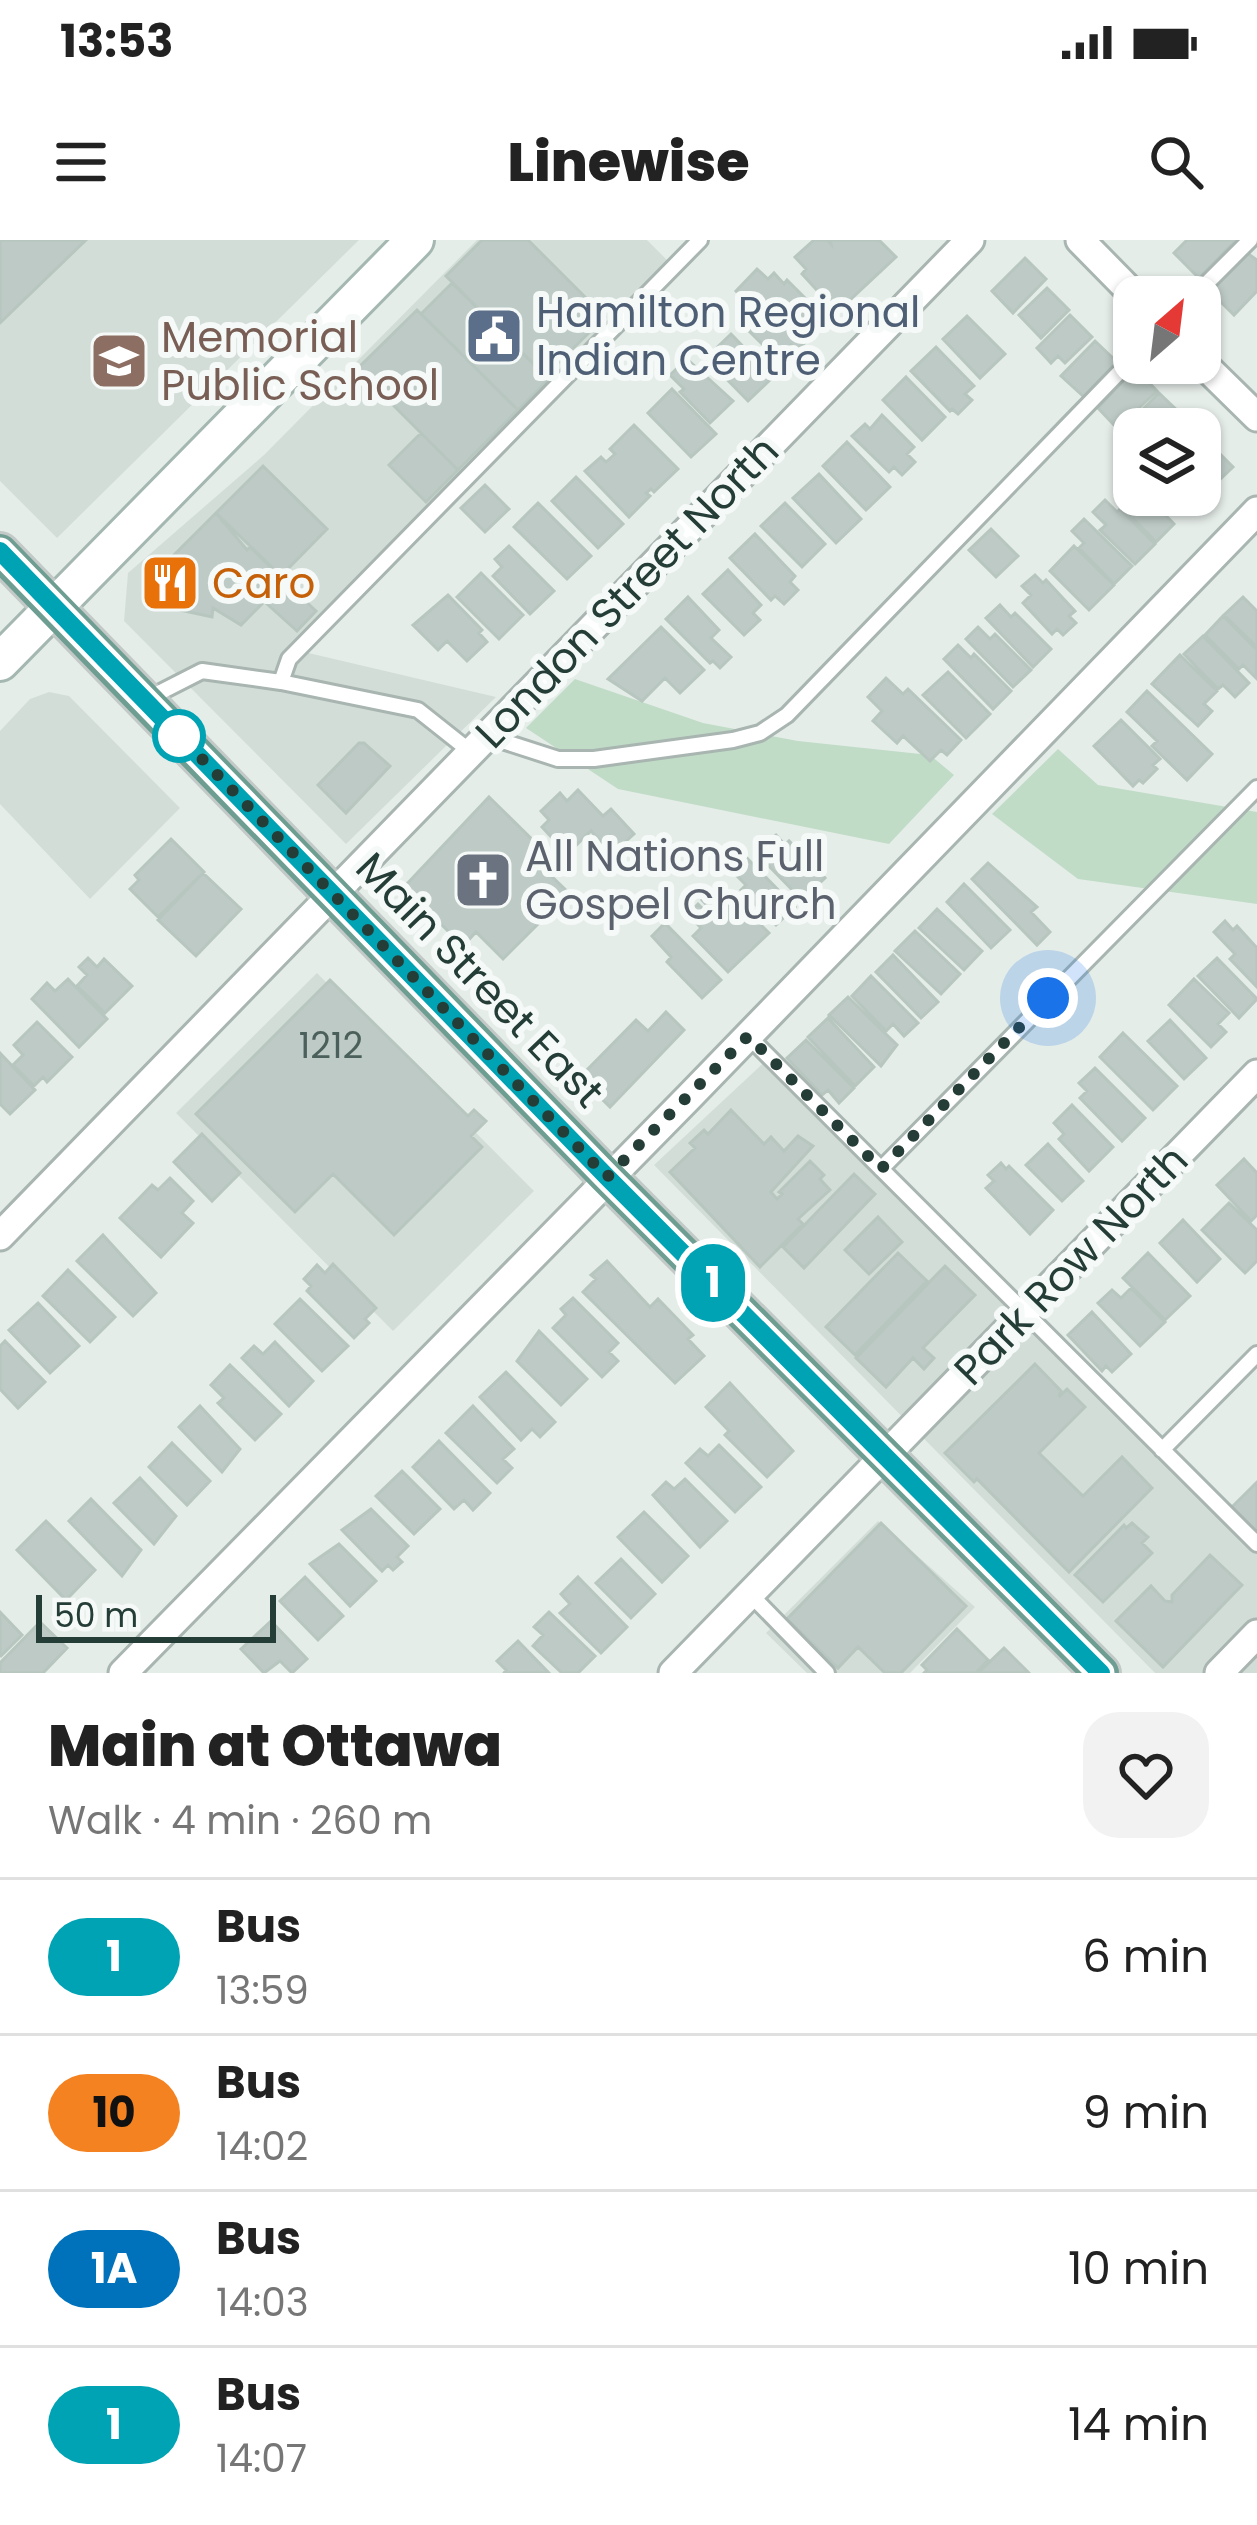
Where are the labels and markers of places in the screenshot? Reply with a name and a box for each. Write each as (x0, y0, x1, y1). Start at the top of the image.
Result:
place label: Hamilton Regional Indian Centre (536, 283, 920, 390)
public building icon: Hamilton Regional Indian Centre (463, 305, 525, 367)
place label: Memorial Public School (161, 308, 439, 415)
school or university icon: Memorial Public School (88, 330, 150, 392)
restaurant icon: Caro (139, 552, 201, 614)
place label: Caro (212, 554, 315, 613)
unlabelled marker (154, 711, 204, 761)
place label: All Nations Full Gospel Church (525, 827, 837, 934)
church icon: All Nations Full Gospel Church (452, 849, 514, 911)

